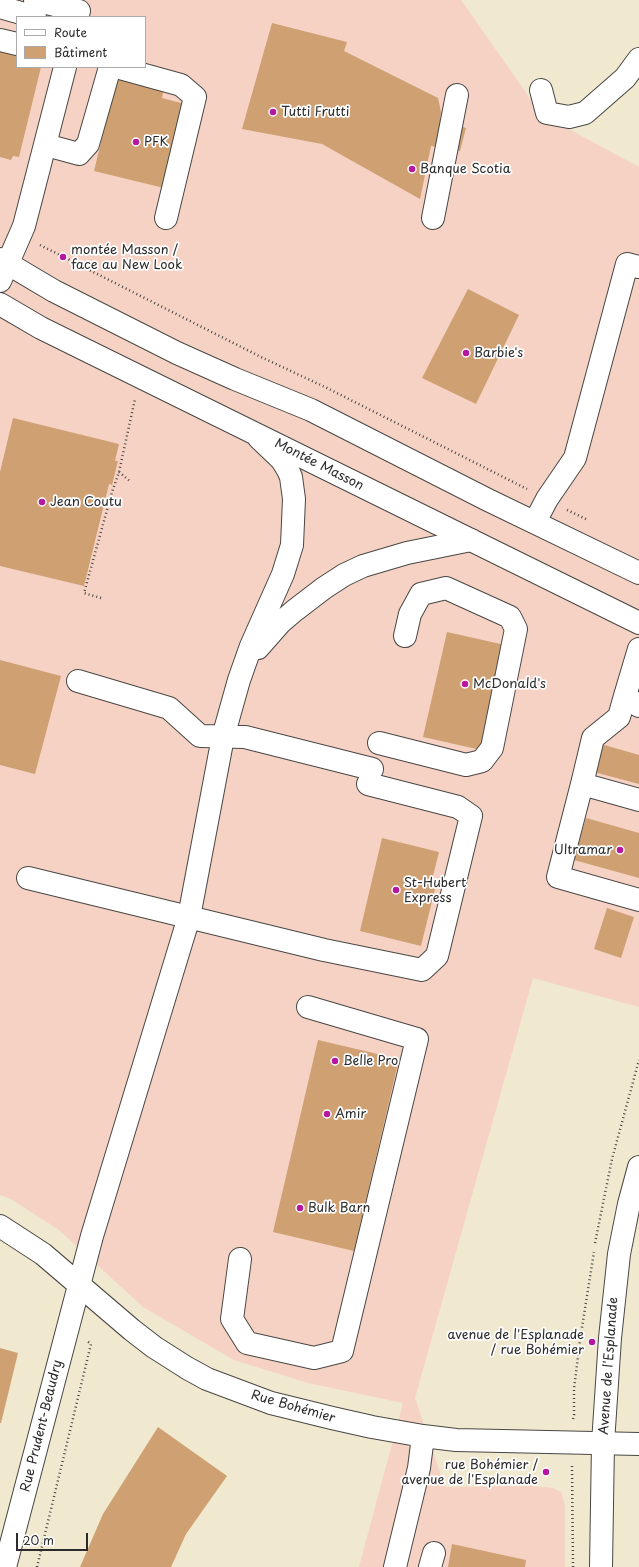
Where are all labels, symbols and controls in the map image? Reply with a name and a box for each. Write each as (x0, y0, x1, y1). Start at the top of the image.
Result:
legend (16, 16, 146, 68)
text: Route (54, 23, 87, 41)
text: Bâtiment (54, 43, 107, 61)
place label: Tutti Frutti (281, 104, 349, 120)
marker: Tutti Frutti (268, 107, 278, 117)
place label: PFK (144, 134, 168, 150)
marker: PFK (131, 137, 141, 147)
place label: Banque Scotia (420, 161, 511, 177)
marker: Banque Scotia (407, 164, 417, 174)
place label: montée Masson / face au New Look (71, 242, 182, 273)
marker: montée Masson / face au New Look (58, 252, 68, 262)
place label: Barbie's (474, 345, 523, 361)
marker: Barbie's (461, 348, 471, 358)
street label: Montée Masson (272, 436, 366, 494)
place label: Jean Coutu (50, 494, 122, 510)
marker: Jean Coutu (37, 497, 47, 507)
place label: McDonald's (473, 676, 546, 692)
marker: McDonald's (460, 679, 470, 689)
place label: Ultramar (554, 842, 612, 858)
marker: Ultramar (615, 845, 625, 855)
place label: St-Hubert Express (404, 875, 466, 906)
marker: St-Hubert Express (391, 885, 401, 895)
place label: Belle Pro (343, 1053, 398, 1069)
marker: Belle Pro (330, 1056, 340, 1066)
place label: Amir (335, 1106, 366, 1122)
marker: Amir (322, 1109, 332, 1119)
place label: Bulk Barn (308, 1200, 370, 1216)
marker: Bulk Barn (295, 1203, 305, 1213)
street label: Avenue de l'Esplanade (596, 1297, 622, 1435)
place label: avenue de l'Esplanade / rue Bohémier (448, 1327, 584, 1358)
marker: avenue de l'Esplanade / rue Bohémier (587, 1337, 597, 1347)
street label: Rue Prudent-Beaudry (18, 1358, 66, 1494)
street label: Rue Bohémier (249, 1388, 337, 1426)
place label: rue Bohémier / avenue de l'Esplanade (402, 1457, 538, 1488)
marker: rue Bohémier / avenue de l'Esplanade (541, 1467, 551, 1477)
scale bar (18, 1525, 90, 1551)
text: 20 m (23, 1531, 54, 1549)

